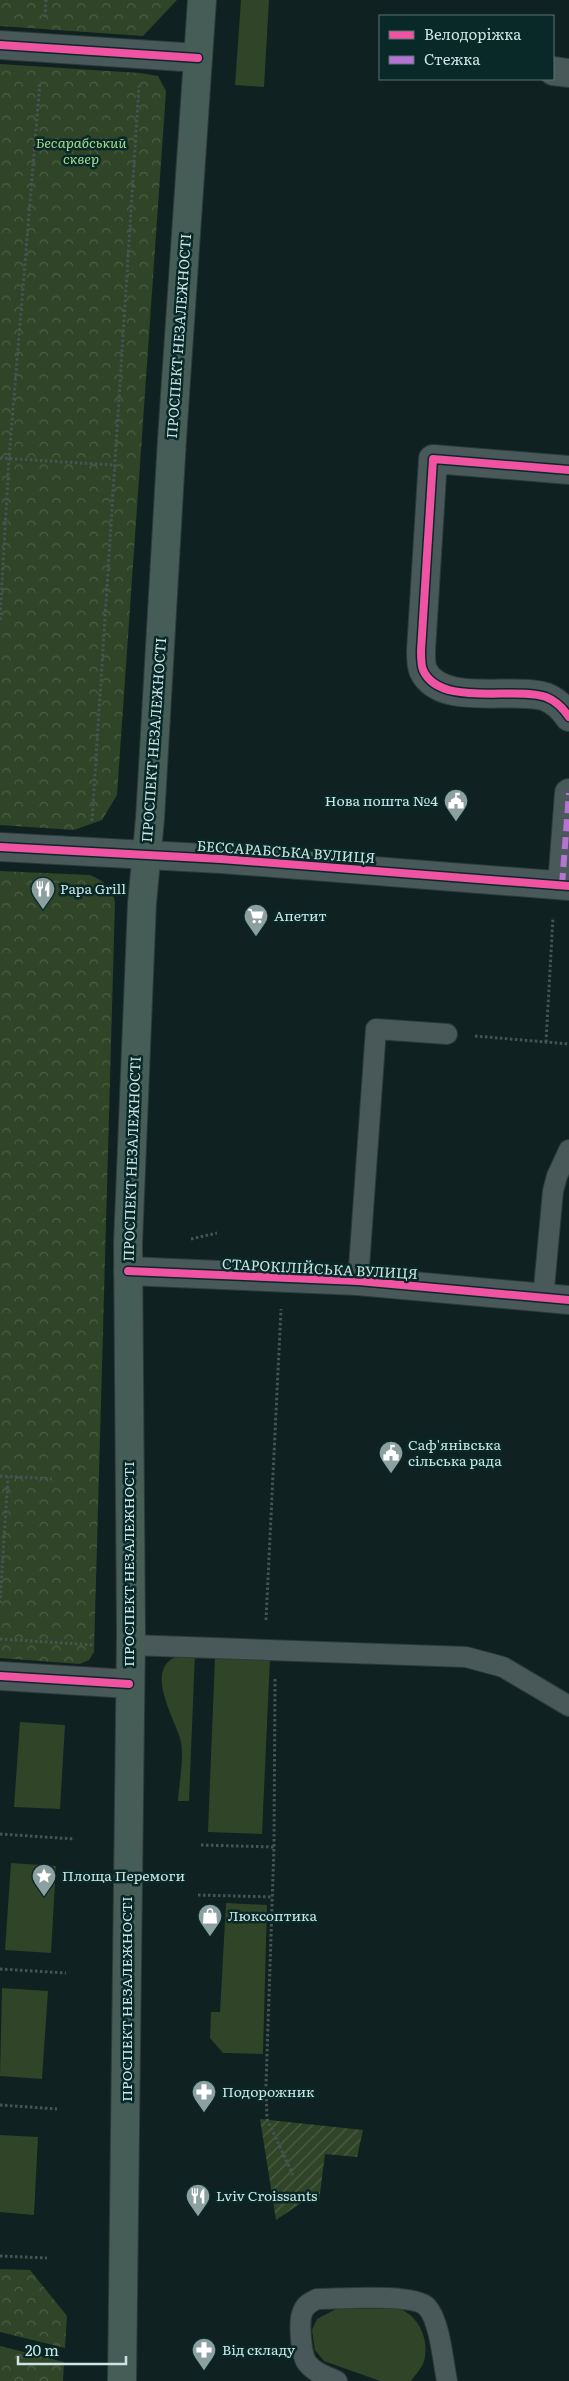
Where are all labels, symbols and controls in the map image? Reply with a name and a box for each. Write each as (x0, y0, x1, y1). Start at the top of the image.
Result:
legend (379, 15, 554, 80)
text: Велодоріжка (424, 22, 522, 45)
text: Стежка (424, 47, 481, 70)
park label: Бесарабський сквер (36, 132, 127, 168)
street label: ПРОСПЕКТ НЕЗАЛЕЖНОСТІ (161, 233, 195, 439)
street label: ПРОСПЕКТ НЕЗАЛЕЖНОСТІ (136, 637, 170, 843)
public building icon: Нова пошта №4 (443, 788, 469, 822)
place label: Нова пошта №4 (325, 790, 438, 810)
street label: БЕССАРАБСЬКА ВУЛИЦЯ (196, 835, 376, 867)
restaurant icon: Papa Grill (30, 876, 56, 910)
place label: Papa Grill (60, 878, 126, 898)
supermarket icon: Апетит (243, 903, 269, 937)
place label: Апетит (274, 905, 327, 925)
street label: ПРОСПЕКТ НЕЗАЛЕЖНОСТІ (117, 1056, 145, 1262)
street label: СТАРОКІЛІЙСЬКА ВУЛИЦЯ (222, 1253, 418, 1283)
place label: Саф'янівська сільська рада (408, 1434, 502, 1470)
public building icon: Саф'янівська сільська рада (378, 1440, 404, 1474)
street label: ПРОСПЕКТ НЕЗАЛЕЖНОСТІ (118, 1461, 138, 1667)
place icon: Площа Перемоги (31, 1863, 57, 1897)
place label: Площа Перемоги (62, 1865, 185, 1885)
street label: ПРОСПЕКТ НЕЗАЛЕЖНОСТІ (116, 1896, 136, 2102)
shop icon: Люксоптика (197, 1903, 223, 1937)
place label: Люксоптика (228, 1905, 318, 1925)
pharmacy icon: Подорожник (191, 2079, 217, 2113)
place label: Подорожник (222, 2081, 315, 2101)
restaurant icon: Lviv Croissants (185, 2183, 211, 2217)
place label: Lviv Croissants (216, 2185, 317, 2205)
scale bar (18, 2334, 125, 2366)
pharmacy icon: Від складу (191, 2337, 217, 2371)
text: 20 m (25, 2338, 59, 2361)
place label: Від складу (222, 2339, 296, 2359)

